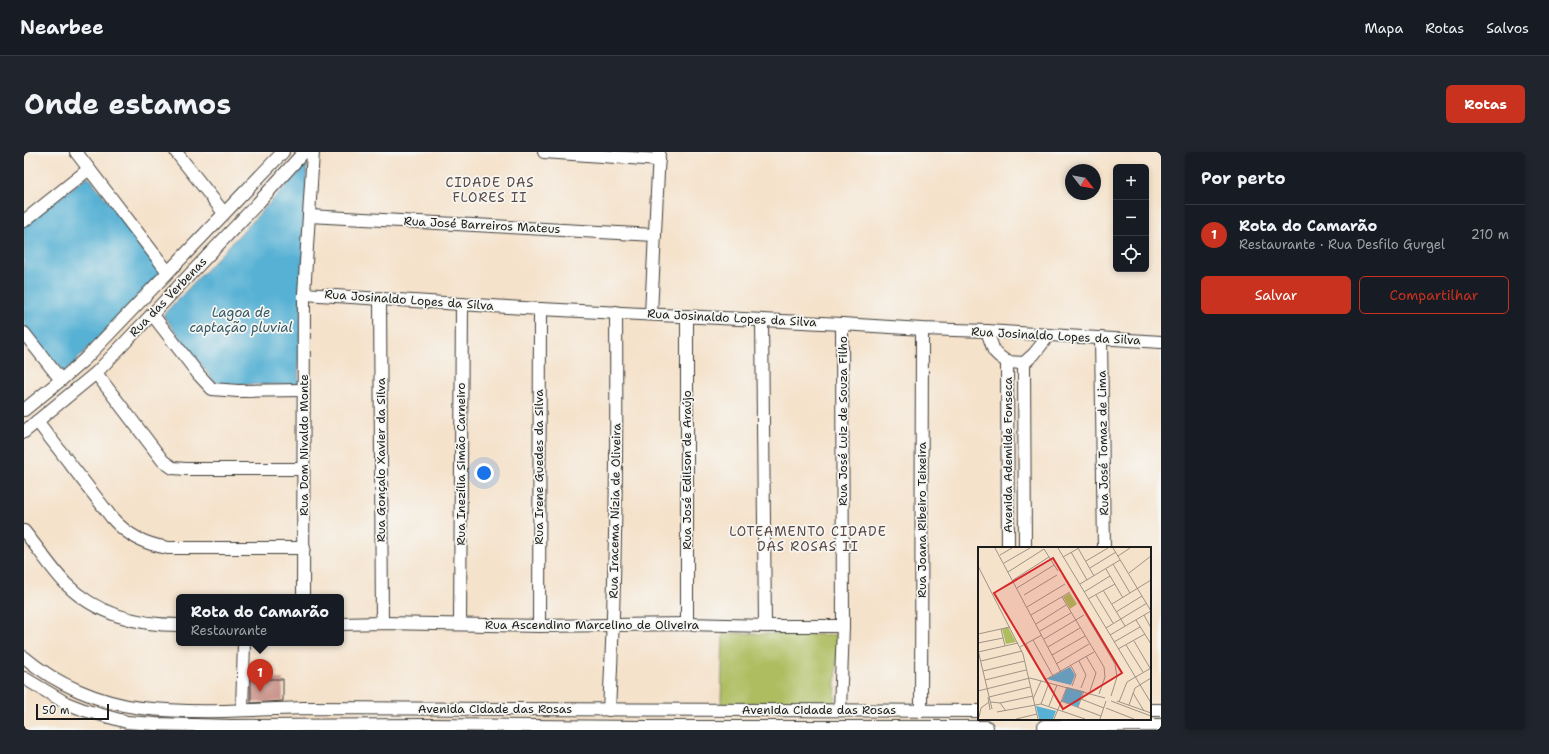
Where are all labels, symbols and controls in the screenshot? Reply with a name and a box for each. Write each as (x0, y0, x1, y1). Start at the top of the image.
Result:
text: Nearbee (20, 15, 104, 40)
text: Mapa (1364, 19, 1403, 37)
text: Rotas (1425, 19, 1464, 37)
text: Salvos (1486, 19, 1529, 37)
text: Onde estamos (24, 85, 231, 123)
button: Rotas (1446, 85, 1525, 123)
north arrow (1065, 164, 1101, 200)
map controls (1113, 164, 1149, 272)
button: + (1113, 164, 1149, 200)
text: Por perto (1201, 167, 1286, 189)
district label: CIDADE DAS FLORES II (445, 174, 535, 206)
button: − (1113, 200, 1149, 236)
street label: Rua José Barreiros Mateus (403, 213, 561, 237)
text: Rota do Camarão (1239, 216, 1377, 236)
text: 1 (1211, 226, 1217, 243)
text: 210 m (1471, 226, 1509, 243)
button: locate (1113, 236, 1149, 272)
text: Restaurante · Rua Desfilo Gurgel (1239, 236, 1445, 253)
street label: Rua das Verbenas (126, 254, 210, 340)
button: Salvar (1201, 276, 1351, 314)
button: Compartilhar (1359, 276, 1509, 314)
street label: Rua Josinaldo Lopes da Silva (324, 286, 495, 314)
water label: Lagoa de captação pluvial (189, 304, 293, 336)
street label: Rua Josinaldo Lopes da Silva (647, 306, 818, 330)
street label: Rua Josinaldo Lopes da Silva (971, 324, 1142, 348)
street label: Rua José Luiz de Souza Filho (835, 336, 851, 506)
street label: Rua José Tomaz de Lima (1094, 370, 1112, 516)
street label: Rua Dom Nivaldo Monte (296, 374, 312, 516)
street label: Rua Gonçalo Xavier da Silva (373, 377, 389, 542)
street label: Avenida Ademilde Fonseca (1000, 377, 1016, 533)
street label: Rua Inezília Simão Carneiro (453, 382, 469, 546)
street label: Rua Irene Guedes da Silva (531, 389, 547, 545)
street label: Rua José Edilson de Araújo (679, 390, 695, 550)
street label: Rua Iracema Nízia de Oliveira (605, 423, 625, 599)
street label: Rua Joana Ribeiro Teixeira (914, 441, 930, 598)
your location (474, 463, 494, 483)
district label: LOTEAMENTO CIDADE DAS ROSAS II (729, 523, 887, 555)
inset map (978, 547, 1151, 720)
popup (176, 594, 344, 646)
text: Rota do Camarão (191, 602, 329, 622)
street label: Rua Ascendino Marcelino de Oliveira (485, 617, 700, 633)
text: Restaurante (191, 622, 267, 639)
pin: 1 (247, 659, 273, 692)
street label: Avenida Cidade das Rosas (418, 701, 572, 717)
scale bar (36, 702, 109, 721)
street label: Avenida Cidade das Rosas (742, 702, 896, 718)
text: 50 m (42, 703, 70, 718)

